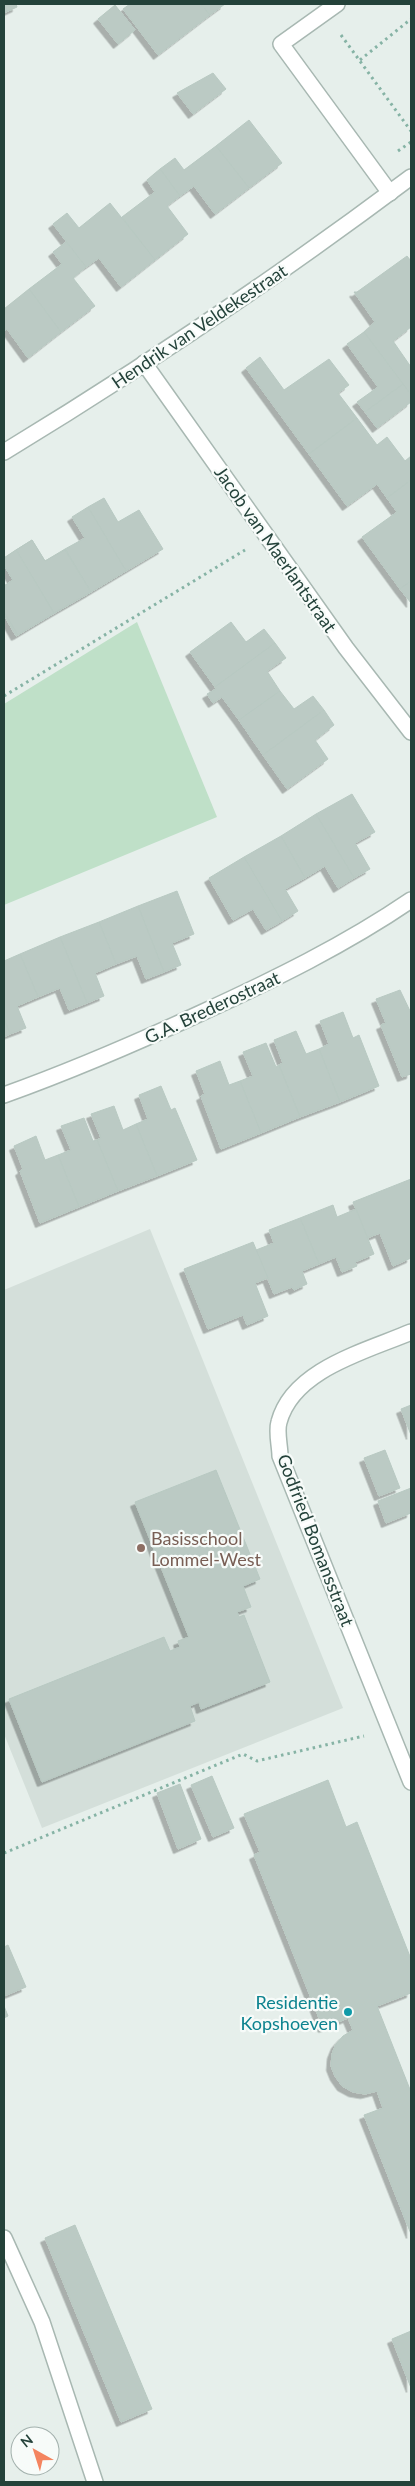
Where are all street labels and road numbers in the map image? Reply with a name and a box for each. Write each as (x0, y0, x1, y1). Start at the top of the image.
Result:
street label: Hendrik van Veldekestraat (107, 259, 291, 393)
street label: Jacob van Maerlantstraat (210, 462, 342, 637)
street label: G.A. Brederostraat (141, 966, 283, 1048)
street label: Godfried Bomansstraat (273, 1451, 359, 1630)

